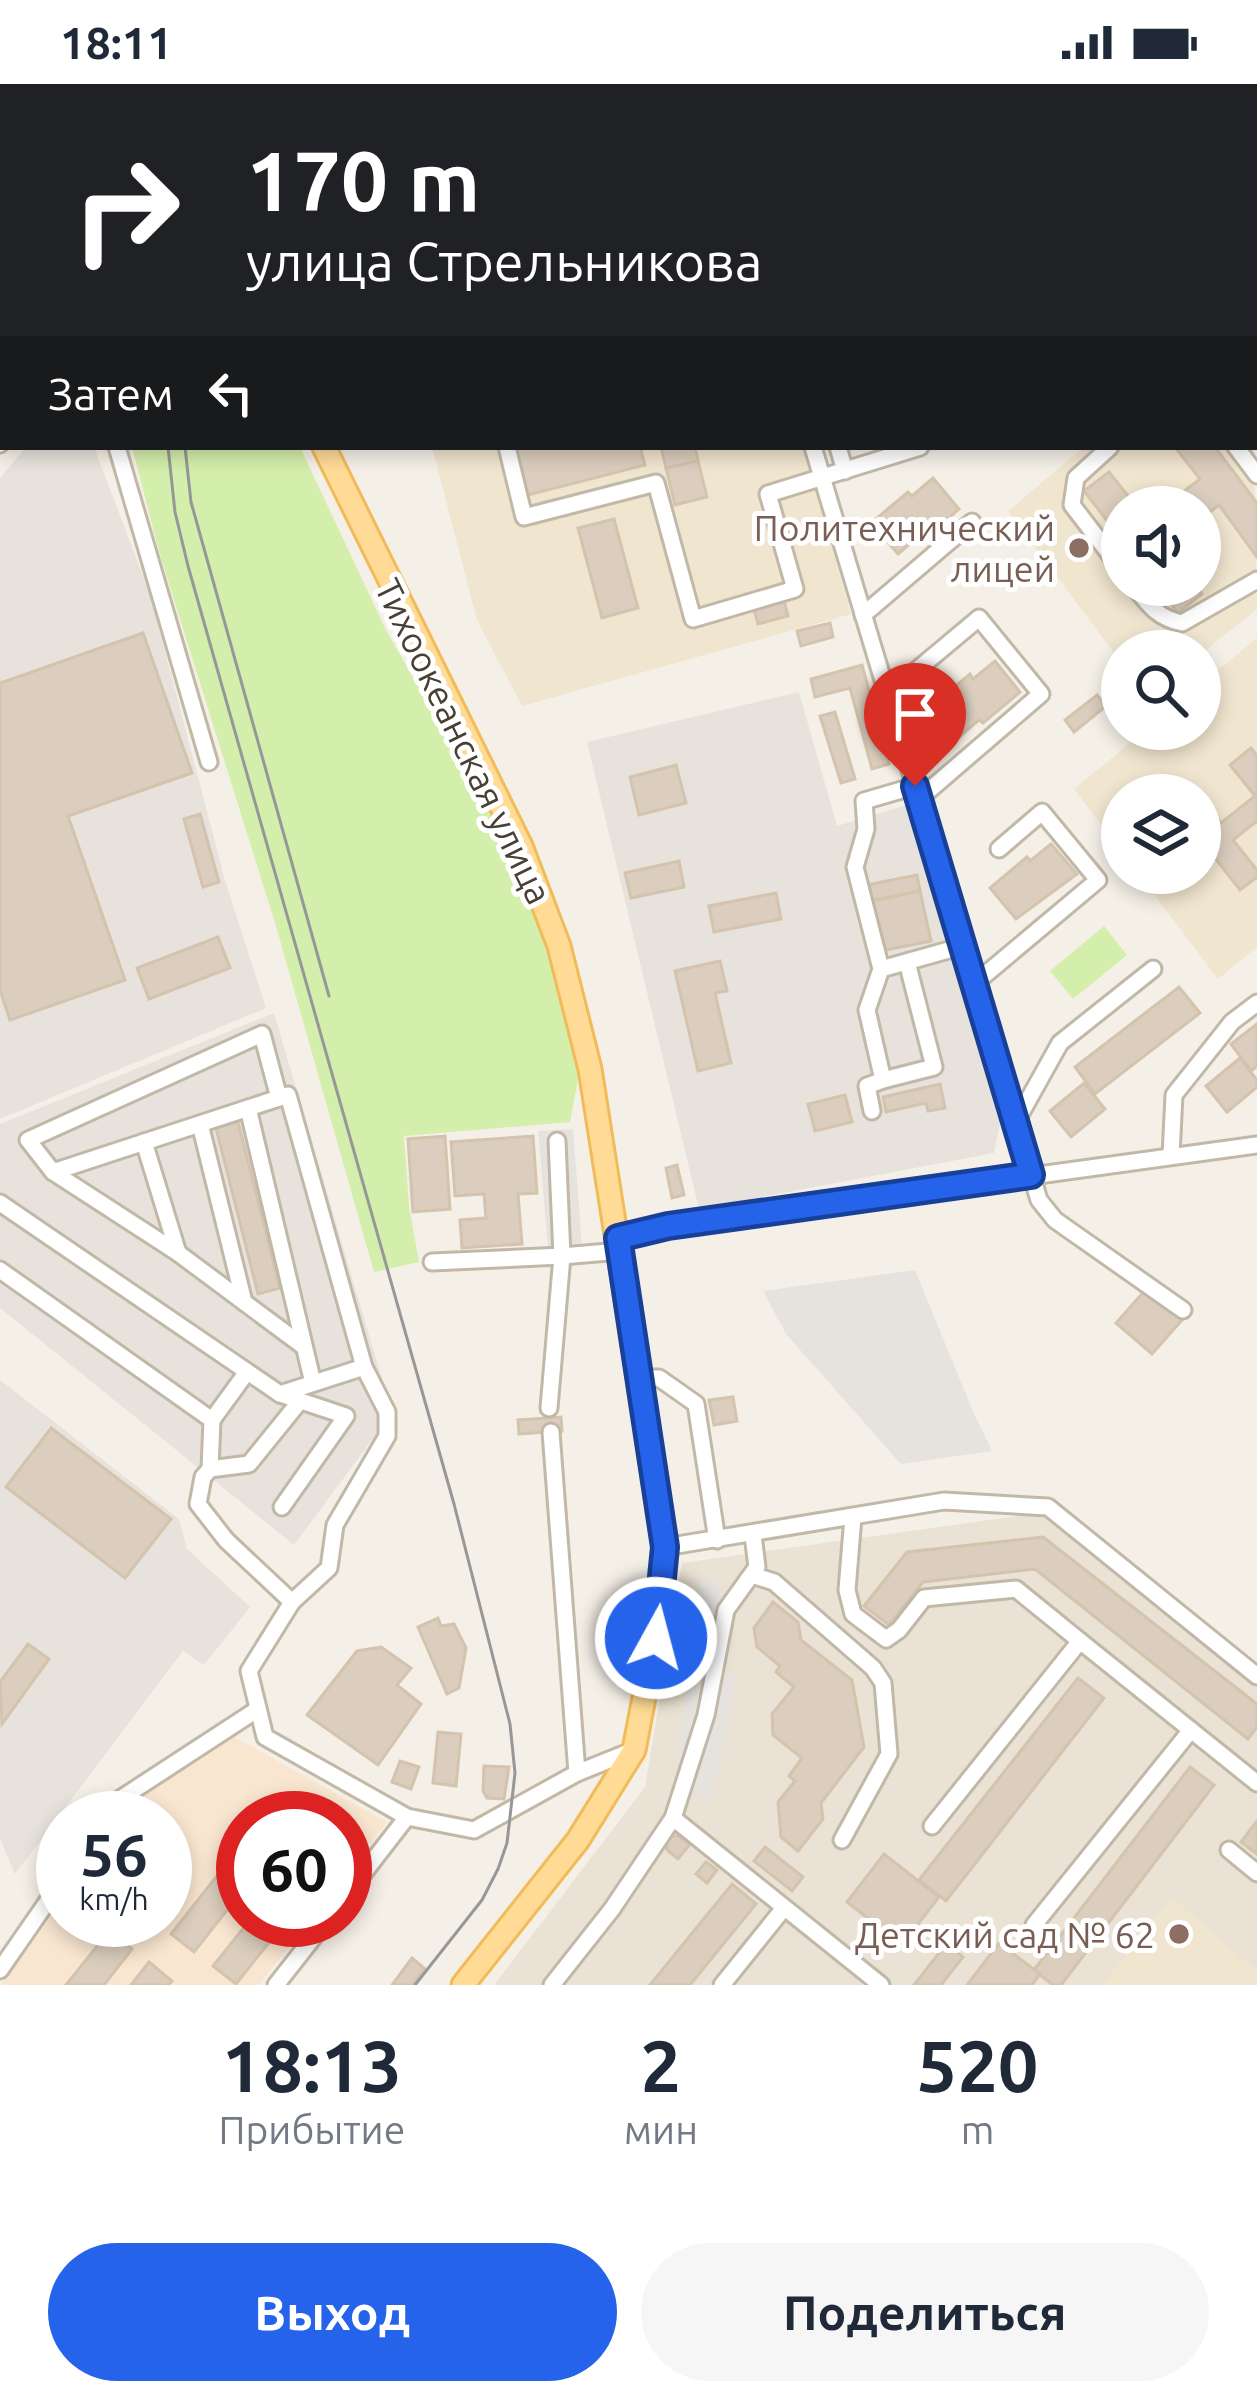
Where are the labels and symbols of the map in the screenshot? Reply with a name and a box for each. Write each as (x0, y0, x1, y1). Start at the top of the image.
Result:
place label: Политехнический лицей (754, 507, 1055, 589)
marker: Политехнический лицей (1066, 535, 1092, 561)
street label: Тихоокеанская улица (367, 572, 561, 910)
pin (864, 663, 966, 786)
position arrow (593, 1575, 719, 1701)
speed limit sign: 60 (216, 1791, 372, 1947)
place label: Детский сад № 62 (855, 1914, 1155, 1955)
marker: Детский сад № 62 (1166, 1921, 1192, 1947)

